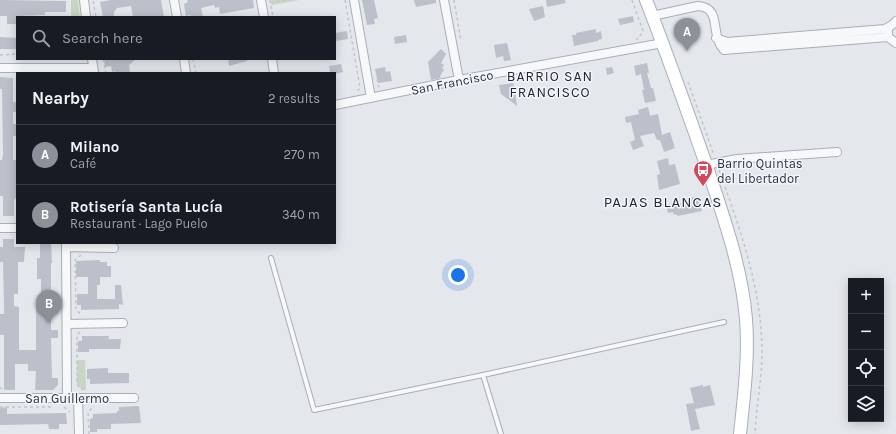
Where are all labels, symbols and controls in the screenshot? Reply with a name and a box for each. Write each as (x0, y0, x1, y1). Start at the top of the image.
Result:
search box (16, 16, 336, 60)
pin: A (674, 18, 700, 51)
icon: search (30, 27, 52, 49)
text: Search here (62, 29, 143, 47)
street label: San Francisco (410, 67, 495, 98)
district label: BARRIO SAN FRANCISCO (507, 68, 593, 101)
text: Nearby (32, 88, 89, 108)
text: 2 results (268, 91, 320, 106)
text: Milano (70, 138, 119, 156)
text: A (41, 147, 49, 162)
text: 270 m (283, 147, 320, 162)
text: Café (70, 156, 96, 171)
place label: Barrio Quintas del Libertador (717, 156, 803, 186)
bus stop icon: Barrio Quintas del Libertador (692, 159, 714, 187)
district label: PAJAS BLANCAS (604, 193, 722, 211)
text: Rotisería Santa Lucía (70, 198, 223, 216)
text: B (41, 207, 49, 222)
text: 340 m (282, 207, 320, 222)
text: Restaurant · Lago Puelo (70, 216, 208, 231)
your location (448, 265, 468, 285)
map controls (848, 278, 884, 422)
button: + (848, 278, 884, 314)
pin: B (36, 290, 62, 323)
button: − (848, 314, 884, 350)
button: locate (848, 350, 884, 386)
button: layers (848, 386, 884, 422)
street label: San Guillermo (25, 391, 109, 406)

